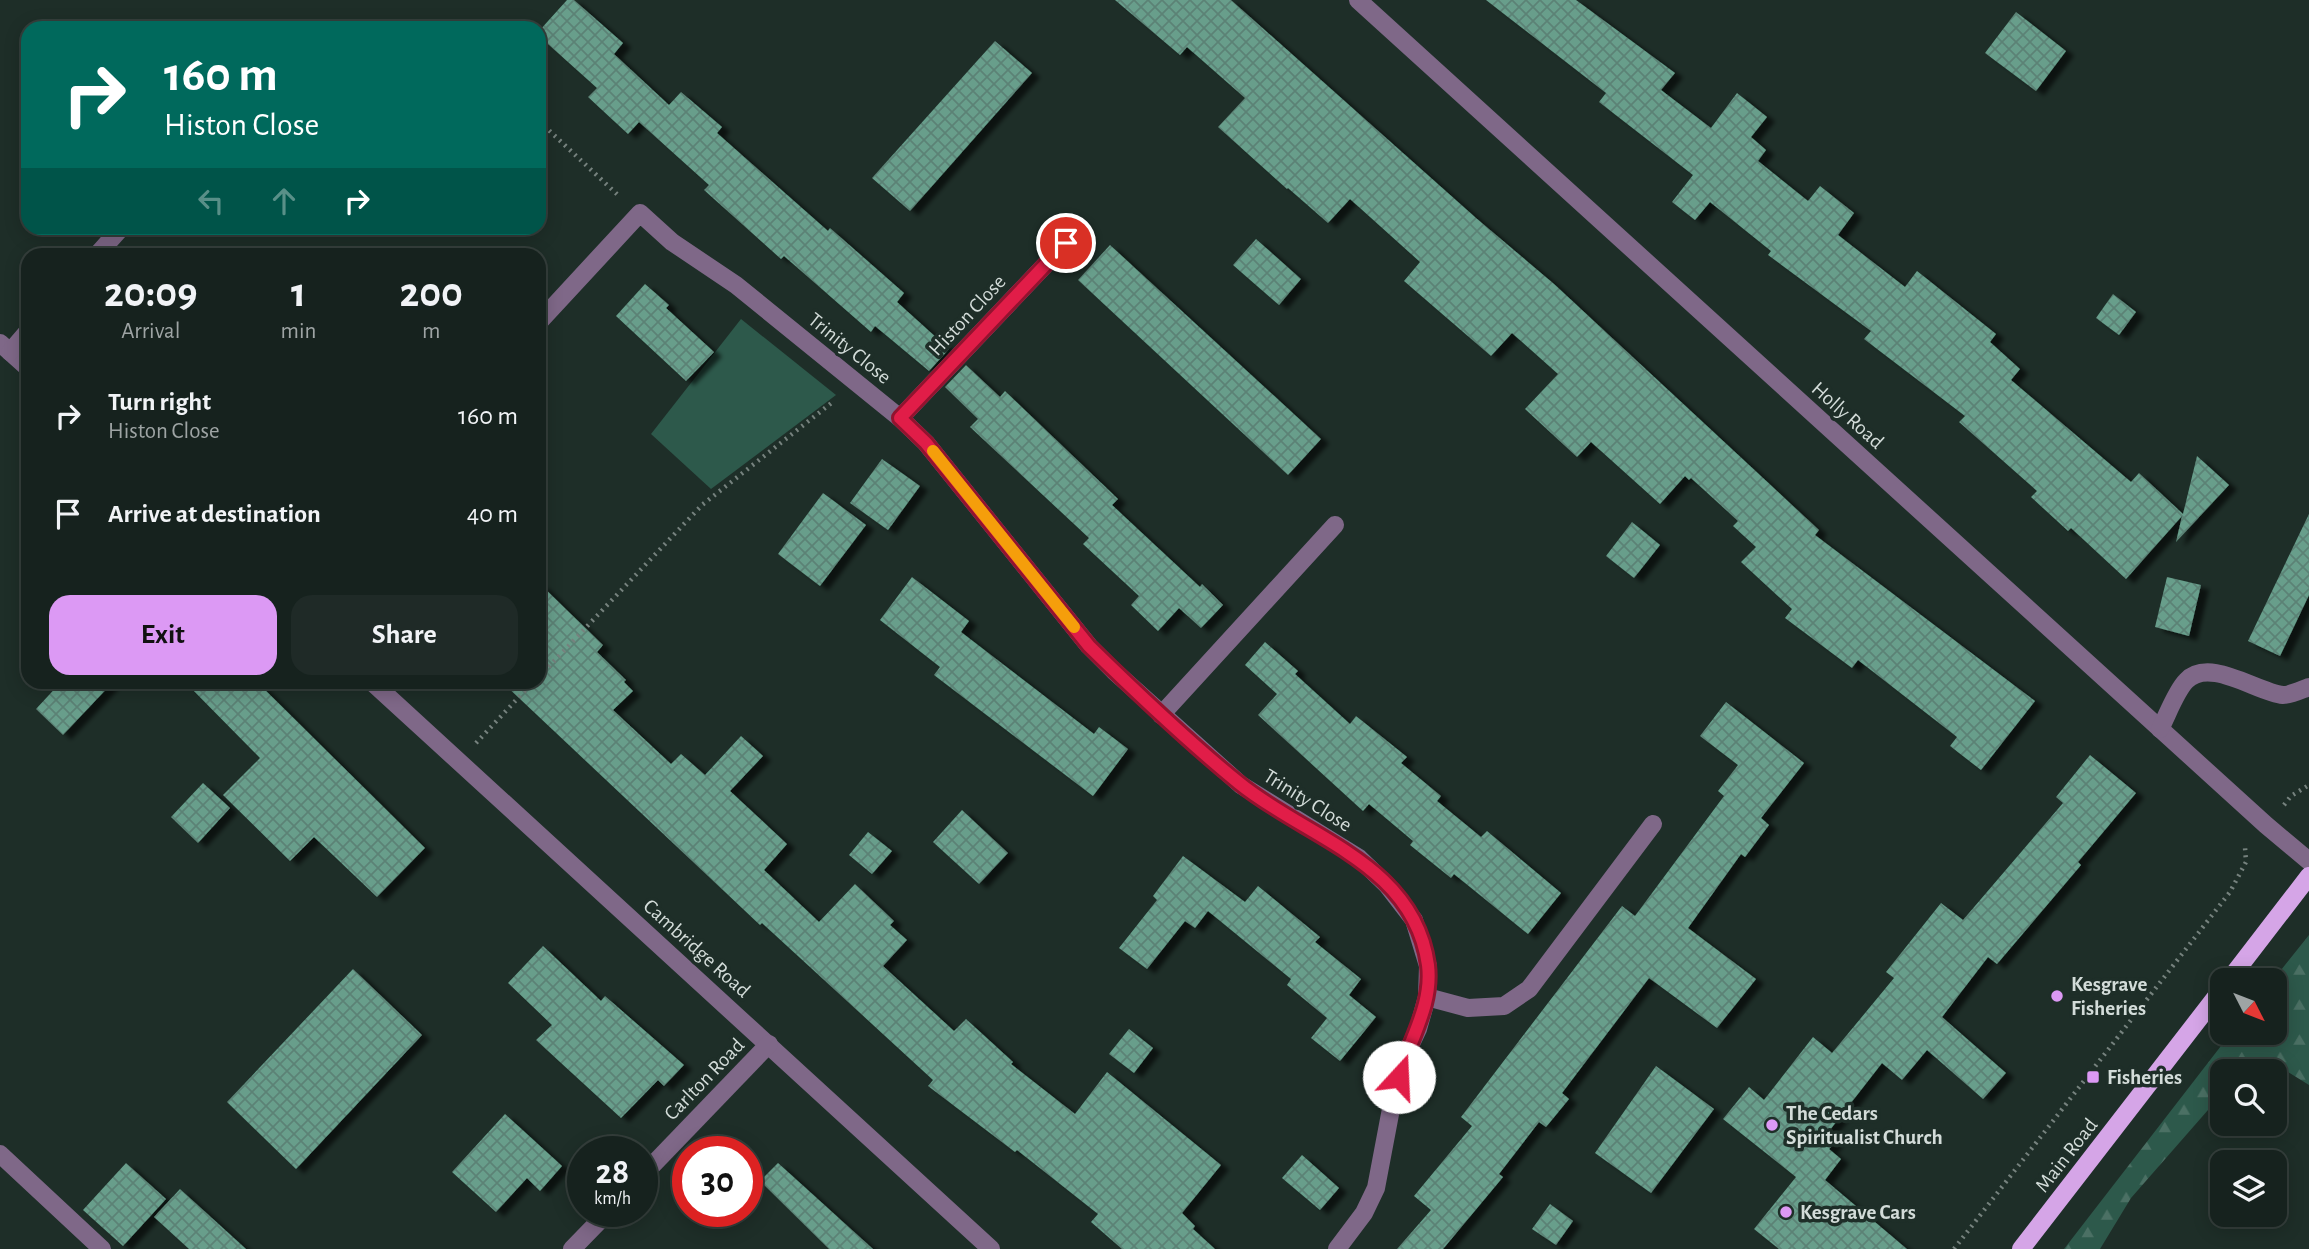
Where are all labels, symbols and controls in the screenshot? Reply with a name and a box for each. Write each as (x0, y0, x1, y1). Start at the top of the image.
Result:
icon: right (49, 49, 140, 140)
text: 160 m (164, 51, 278, 100)
text: Histon Close (164, 109, 319, 141)
icon: left (192, 182, 230, 220)
icon: ahead (265, 182, 303, 220)
icon: right (338, 182, 376, 220)
pin (1036, 213, 1096, 273)
icon: arrive (1047, 224, 1085, 262)
street label: Histon Close (925, 271, 1010, 360)
text: 20:09 (104, 272, 197, 314)
text: 1 (291, 272, 306, 314)
text: 200 (399, 272, 463, 314)
street label: Trinity Close (804, 309, 895, 388)
text: Arrival (121, 320, 180, 343)
text: min (281, 320, 316, 343)
text: m (422, 320, 440, 343)
street label: Holly Road (1808, 378, 1888, 453)
text: Turn right (108, 389, 211, 415)
icon: right (49, 397, 87, 435)
text: 160 m (458, 403, 518, 429)
text: Histon Close (108, 420, 220, 443)
icon: arrive (49, 495, 87, 533)
text: Arrive at destination (108, 501, 321, 527)
text: 40 m (467, 501, 518, 527)
button: Exit (49, 595, 277, 675)
button: Share (291, 595, 518, 675)
street label: Trinity Close (1260, 765, 1356, 836)
street label: Cambridge Road (639, 895, 754, 1002)
north arrow (2210, 968, 2287, 1045)
map controls (2210, 968, 2287, 1227)
place label: Kesgrave Fisheries (2071, 974, 2147, 1019)
marker: Kesgrave Fisheries (2049, 988, 2065, 1004)
street label: Carlton Road (660, 1034, 748, 1124)
position arrow (1362, 1040, 1436, 1114)
button: search (2210, 1059, 2287, 1136)
place label: Fisheries (2107, 1067, 2182, 1088)
marker: Fisheries (2085, 1069, 2101, 1085)
place label: The Cedars Spiritualist Church (1786, 1103, 1943, 1148)
street label: Main Road (2031, 1114, 2102, 1196)
marker: The Cedars Spiritualist Church (1764, 1117, 1780, 1133)
speed limit sign: 30 (672, 1136, 763, 1227)
button: layers (2210, 1150, 2287, 1227)
text: 28 (596, 1155, 629, 1190)
text: km/h (594, 1190, 631, 1208)
place label: Kesgrave Cars (1800, 1202, 1916, 1223)
marker: Kesgrave Cars (1778, 1204, 1794, 1220)

